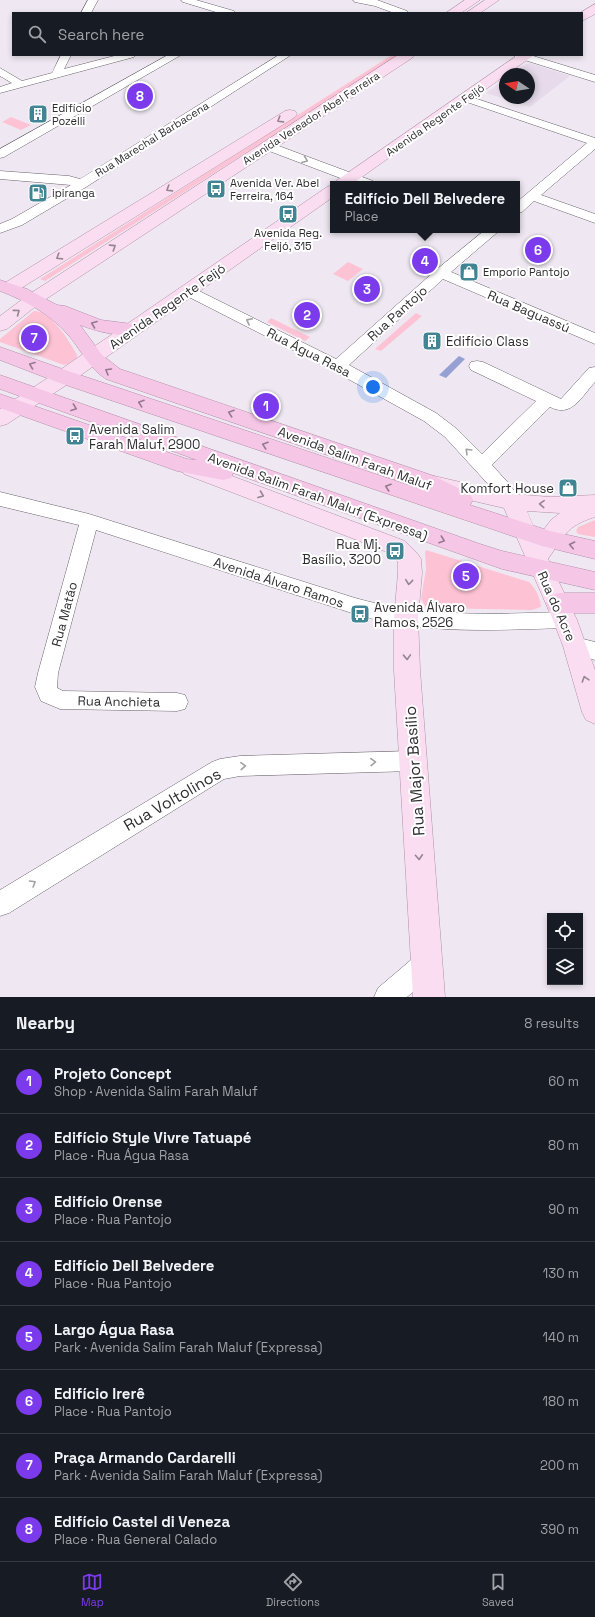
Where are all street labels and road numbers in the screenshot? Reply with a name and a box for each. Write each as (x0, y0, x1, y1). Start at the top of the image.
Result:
street label: Avenida Vereador Abel Ferreira (240, 68, 383, 168)
street label: Avenida Regente Feijó (383, 81, 487, 159)
street label: Rua Marechal Barbacena (93, 98, 212, 180)
street label: Avenida Regente Feijó (106, 260, 229, 353)
street label: Rua Pantojo (364, 282, 431, 345)
street label: Rua Baguassú (485, 286, 573, 337)
street label: Rua Água Rasa (264, 324, 354, 381)
street label: Avenida Salim Farah Maluf (276, 423, 434, 494)
street label: Avenida Salim Farah Maluf (Expressa) (206, 449, 430, 544)
street label: Avenida Álvaro Ramos (212, 553, 346, 612)
street label: Rua do Acre (534, 569, 580, 644)
street label: Rua Matão (48, 580, 81, 648)
street label: Rua Anchieta (77, 692, 161, 711)
street label: Rua Major Basílio (399, 705, 430, 837)
street label: Rua Voltolinos (120, 763, 225, 836)

